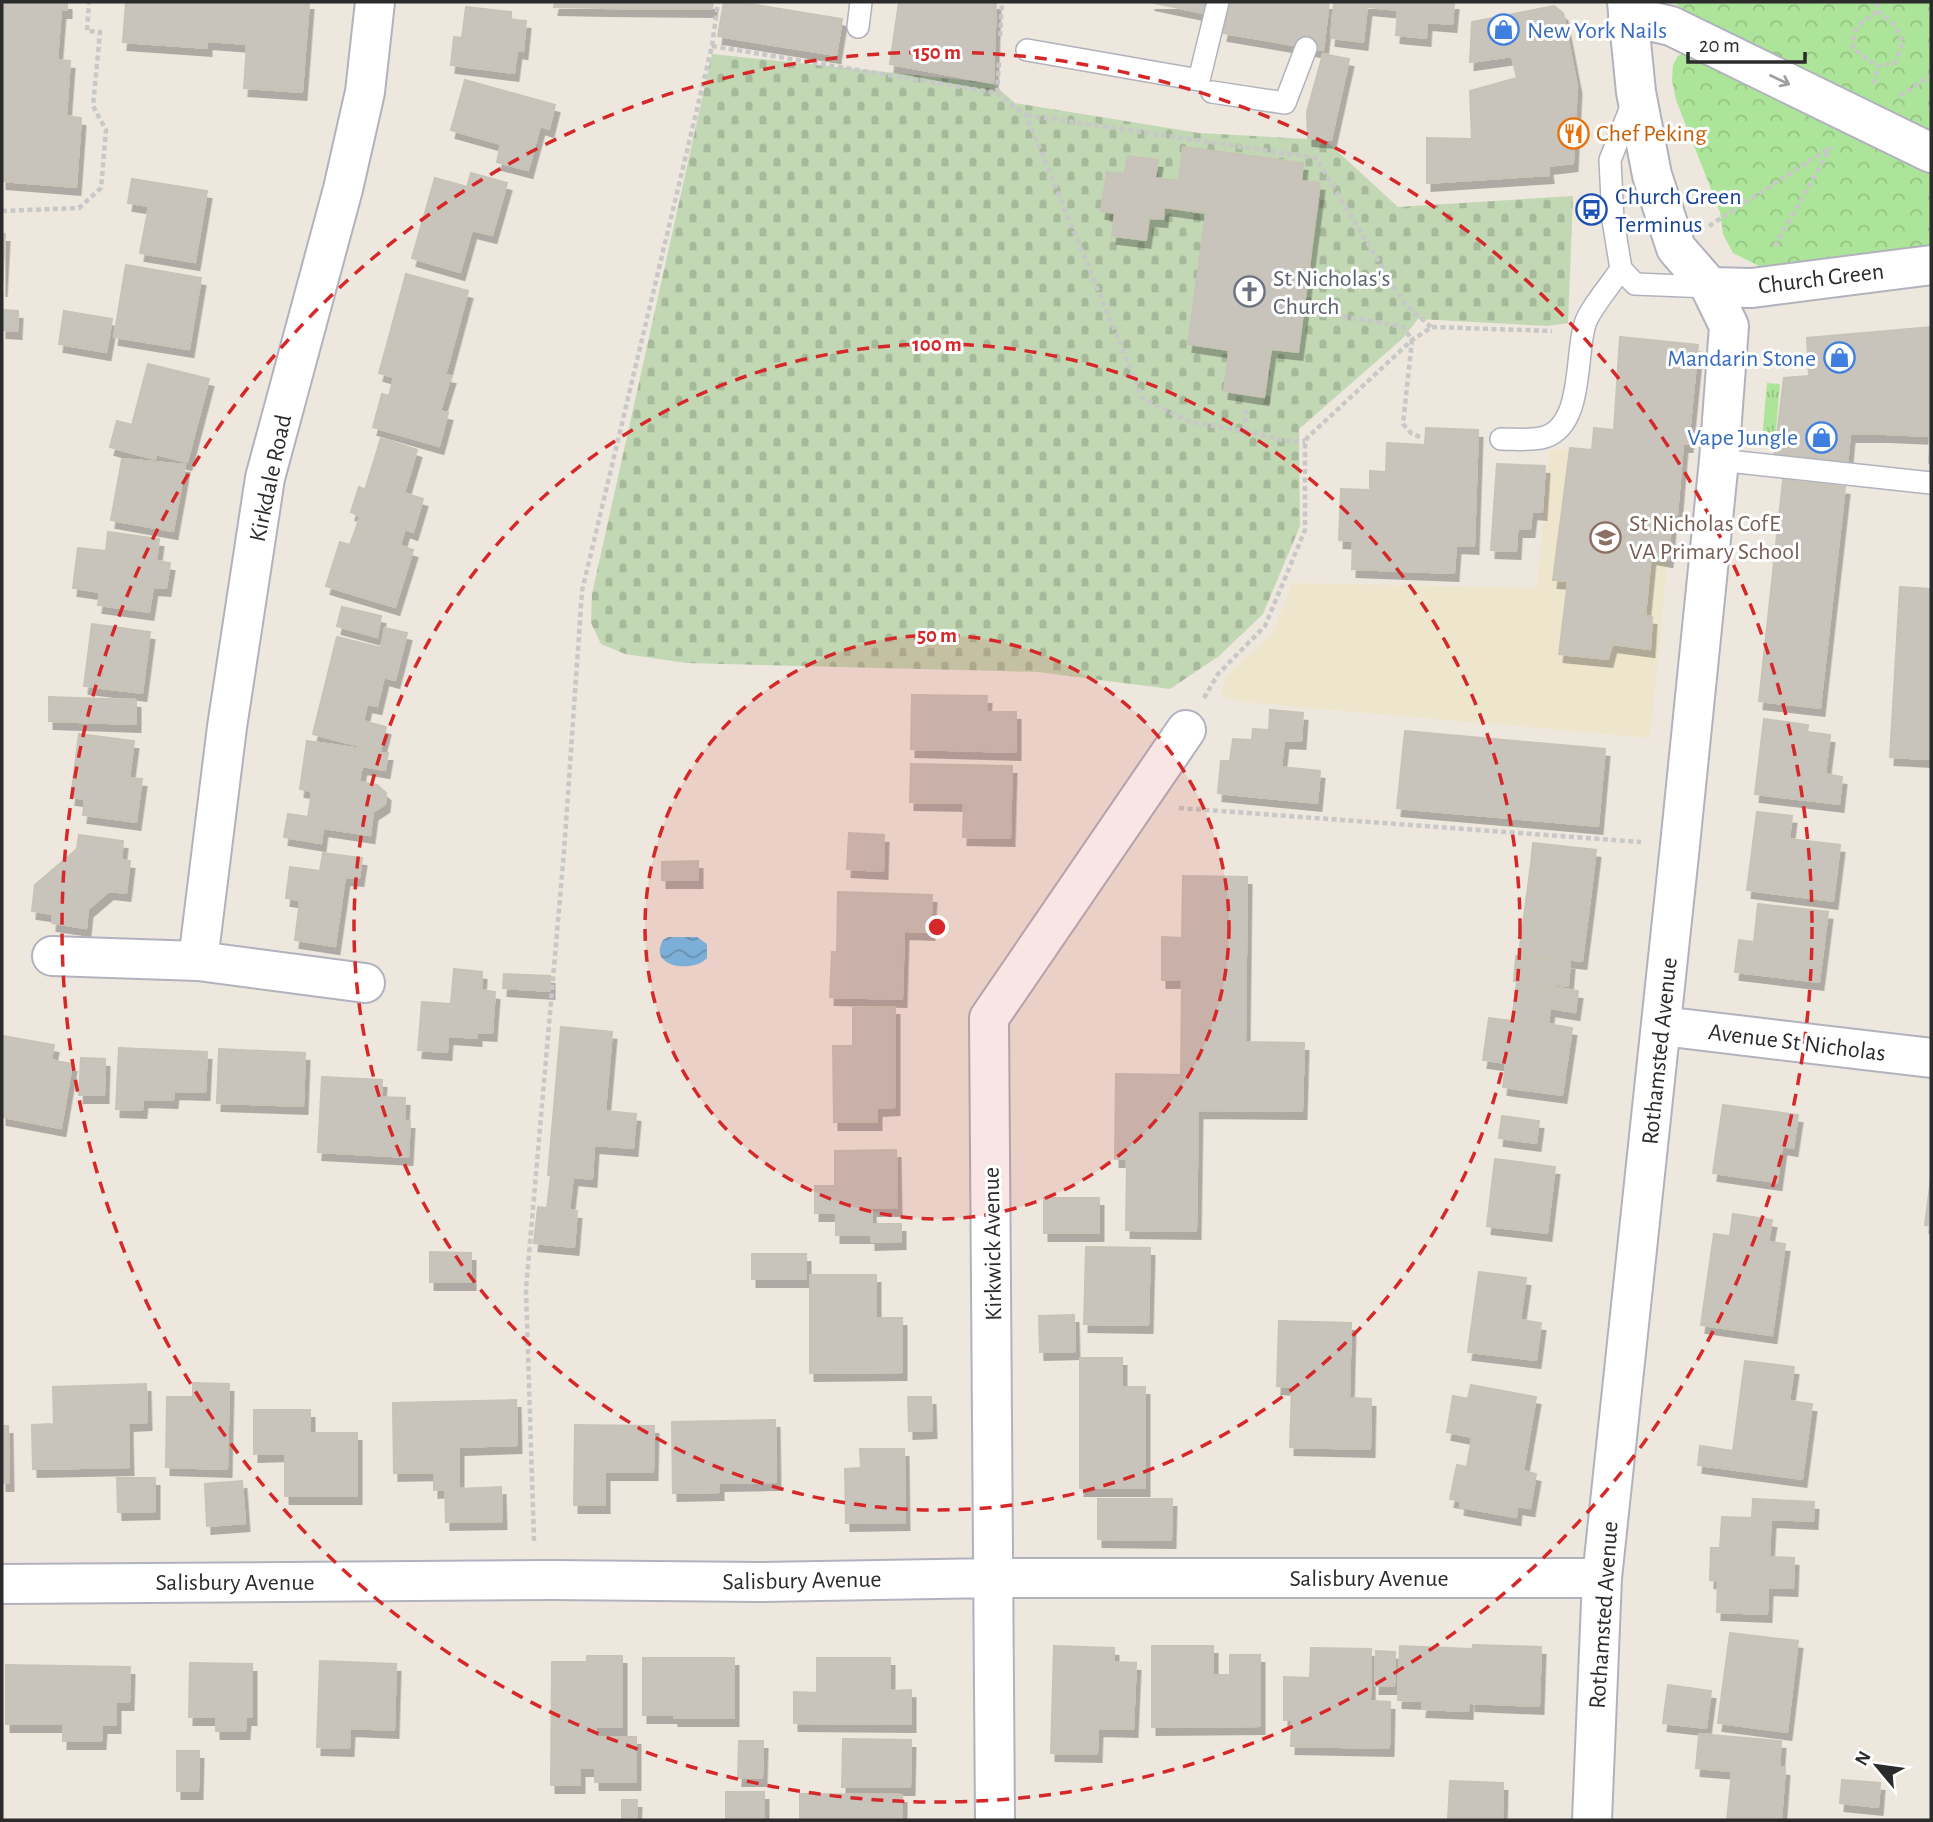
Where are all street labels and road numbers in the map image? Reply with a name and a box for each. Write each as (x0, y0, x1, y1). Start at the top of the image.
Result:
street label: Church Green (1757, 259, 1885, 299)
street label: Kirkdale Road (246, 412, 296, 544)
street label: Rothamsted Avenue (1638, 956, 1682, 1146)
street label: Avenue St Nicholas (1707, 1020, 1887, 1066)
street label: Kirkwick Avenue (980, 1167, 1006, 1321)
street label: Rothamsted Avenue (1585, 1520, 1623, 1710)
street label: Salisbury Avenue (1289, 1567, 1449, 1591)
street label: Salisbury Avenue (722, 1568, 882, 1594)
street label: Salisbury Avenue (155, 1571, 315, 1595)

